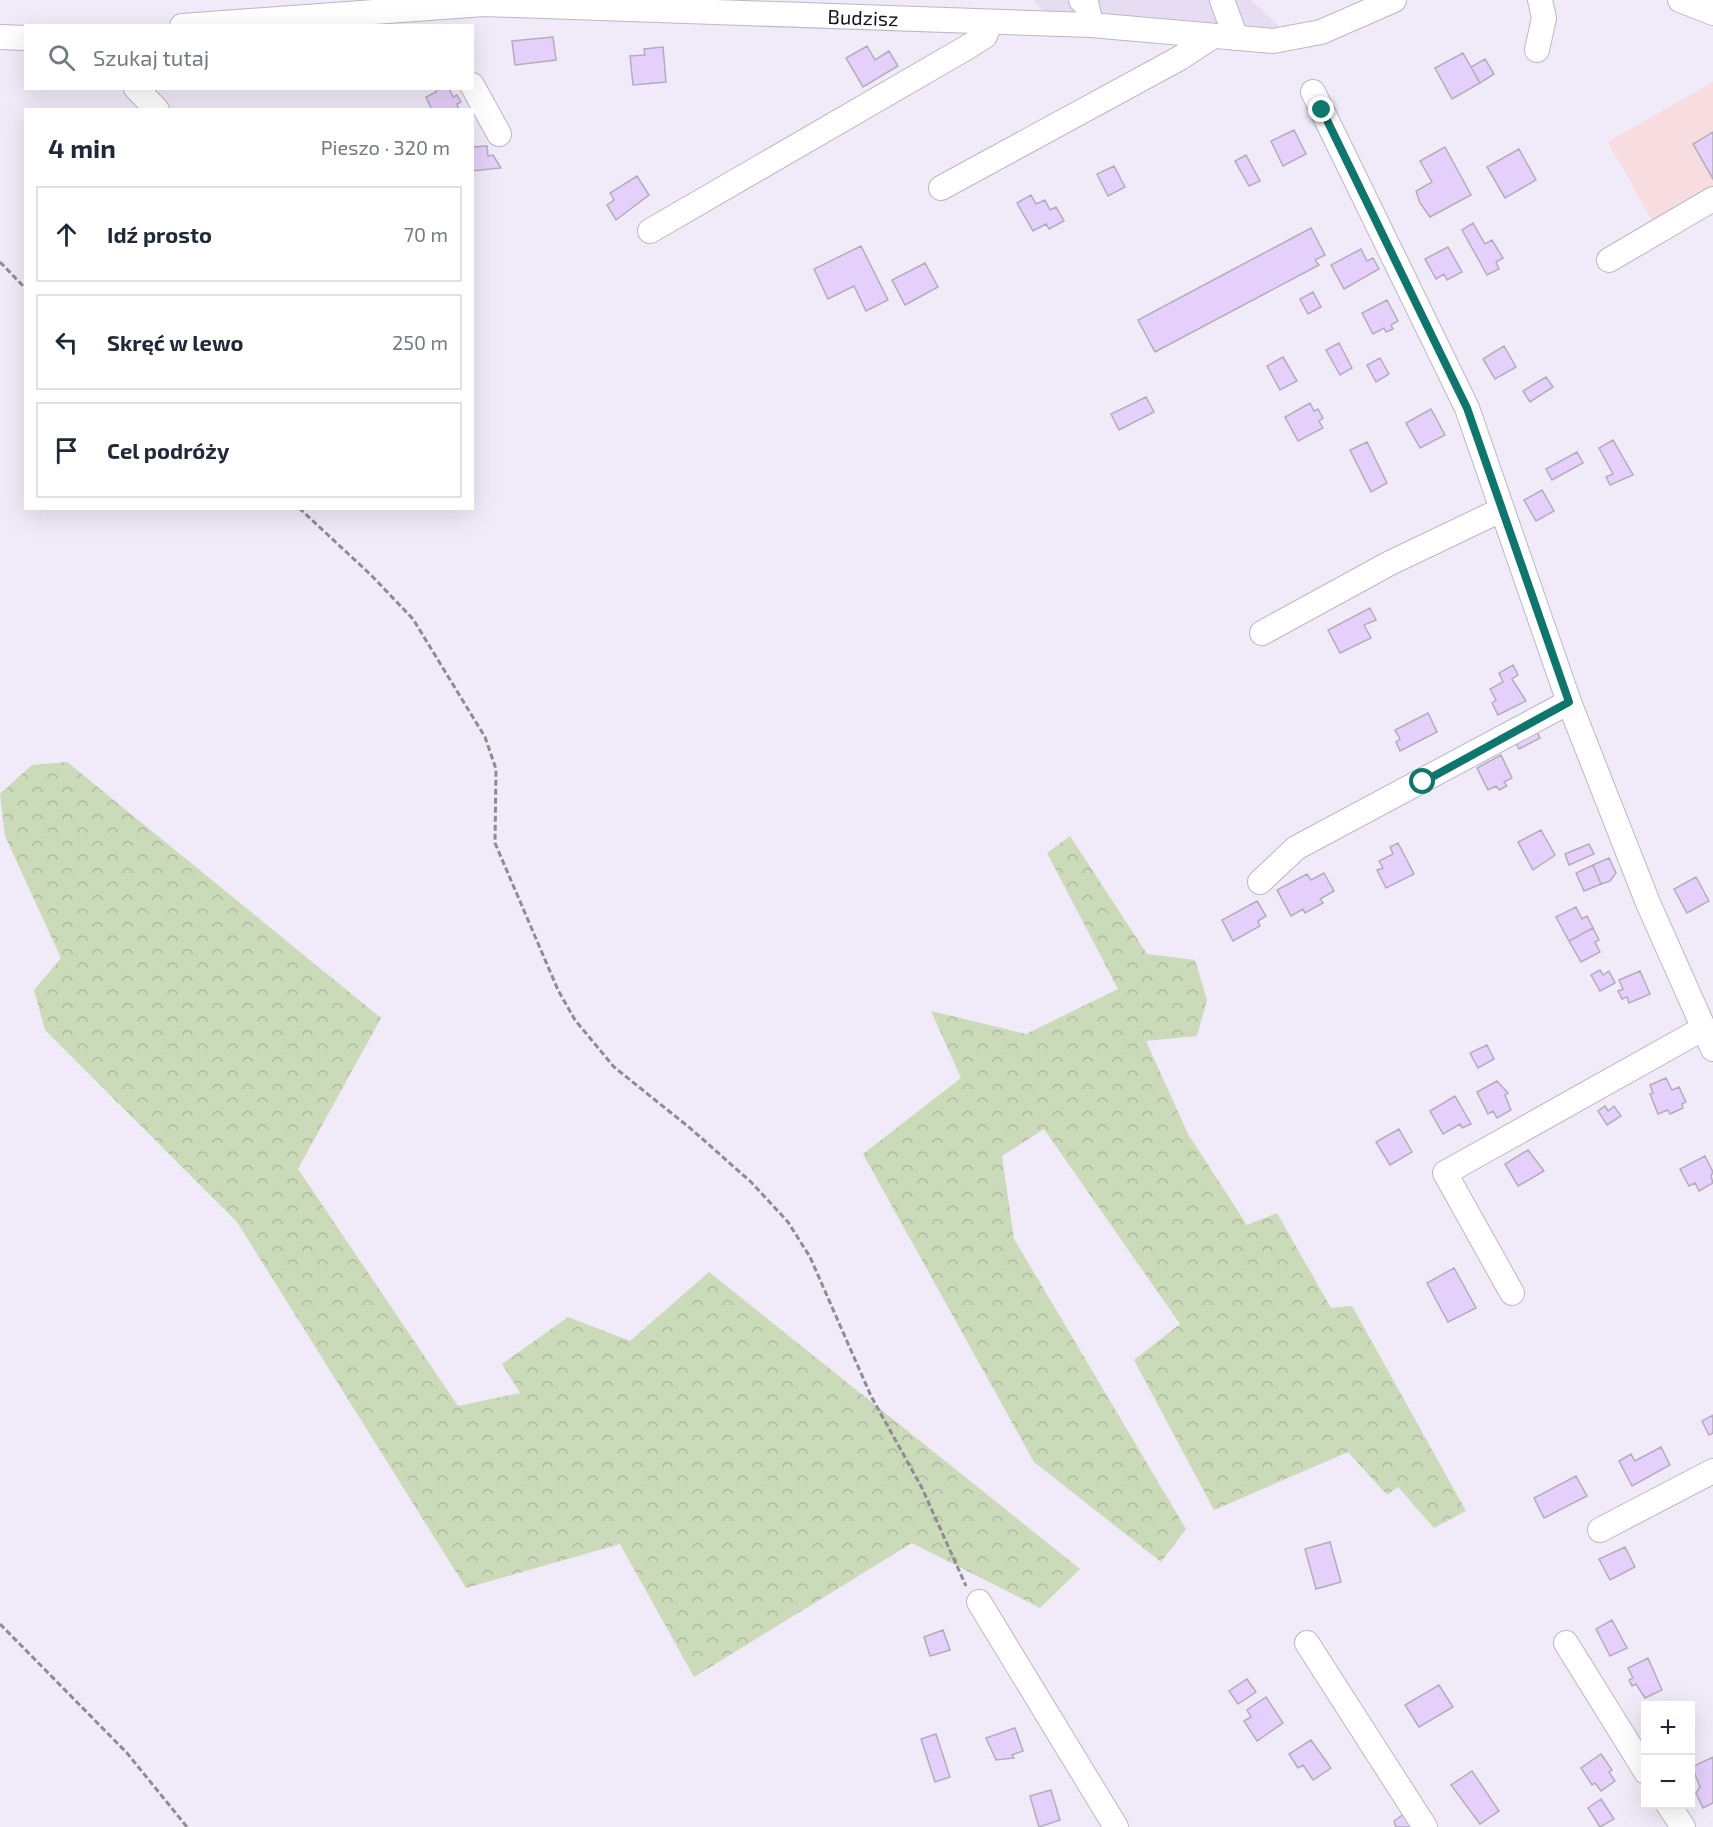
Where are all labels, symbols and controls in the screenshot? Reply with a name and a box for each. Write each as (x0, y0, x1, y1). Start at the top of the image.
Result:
street label: Budzisz (827, 4, 899, 30)
search box (24, 24, 474, 90)
icon: search (45, 41, 78, 74)
text: Szukaj tutaj (93, 44, 209, 70)
route end (1308, 96, 1334, 122)
text: 4 min (48, 132, 116, 163)
text: Pieszo · 320 m (321, 135, 450, 159)
icon: ahead (50, 218, 83, 251)
text: Idź prosto (107, 221, 212, 247)
text: 70 m (404, 222, 448, 246)
icon: left (50, 326, 83, 359)
text: Skręć w lewo (107, 329, 244, 355)
text: 250 m (392, 330, 448, 354)
icon: arrive (50, 434, 83, 467)
text: Cel podróży (107, 437, 229, 463)
route start (1409, 768, 1435, 794)
map controls (1641, 1701, 1695, 1809)
button: + (1641, 1701, 1695, 1755)
button: − (1641, 1755, 1695, 1809)

